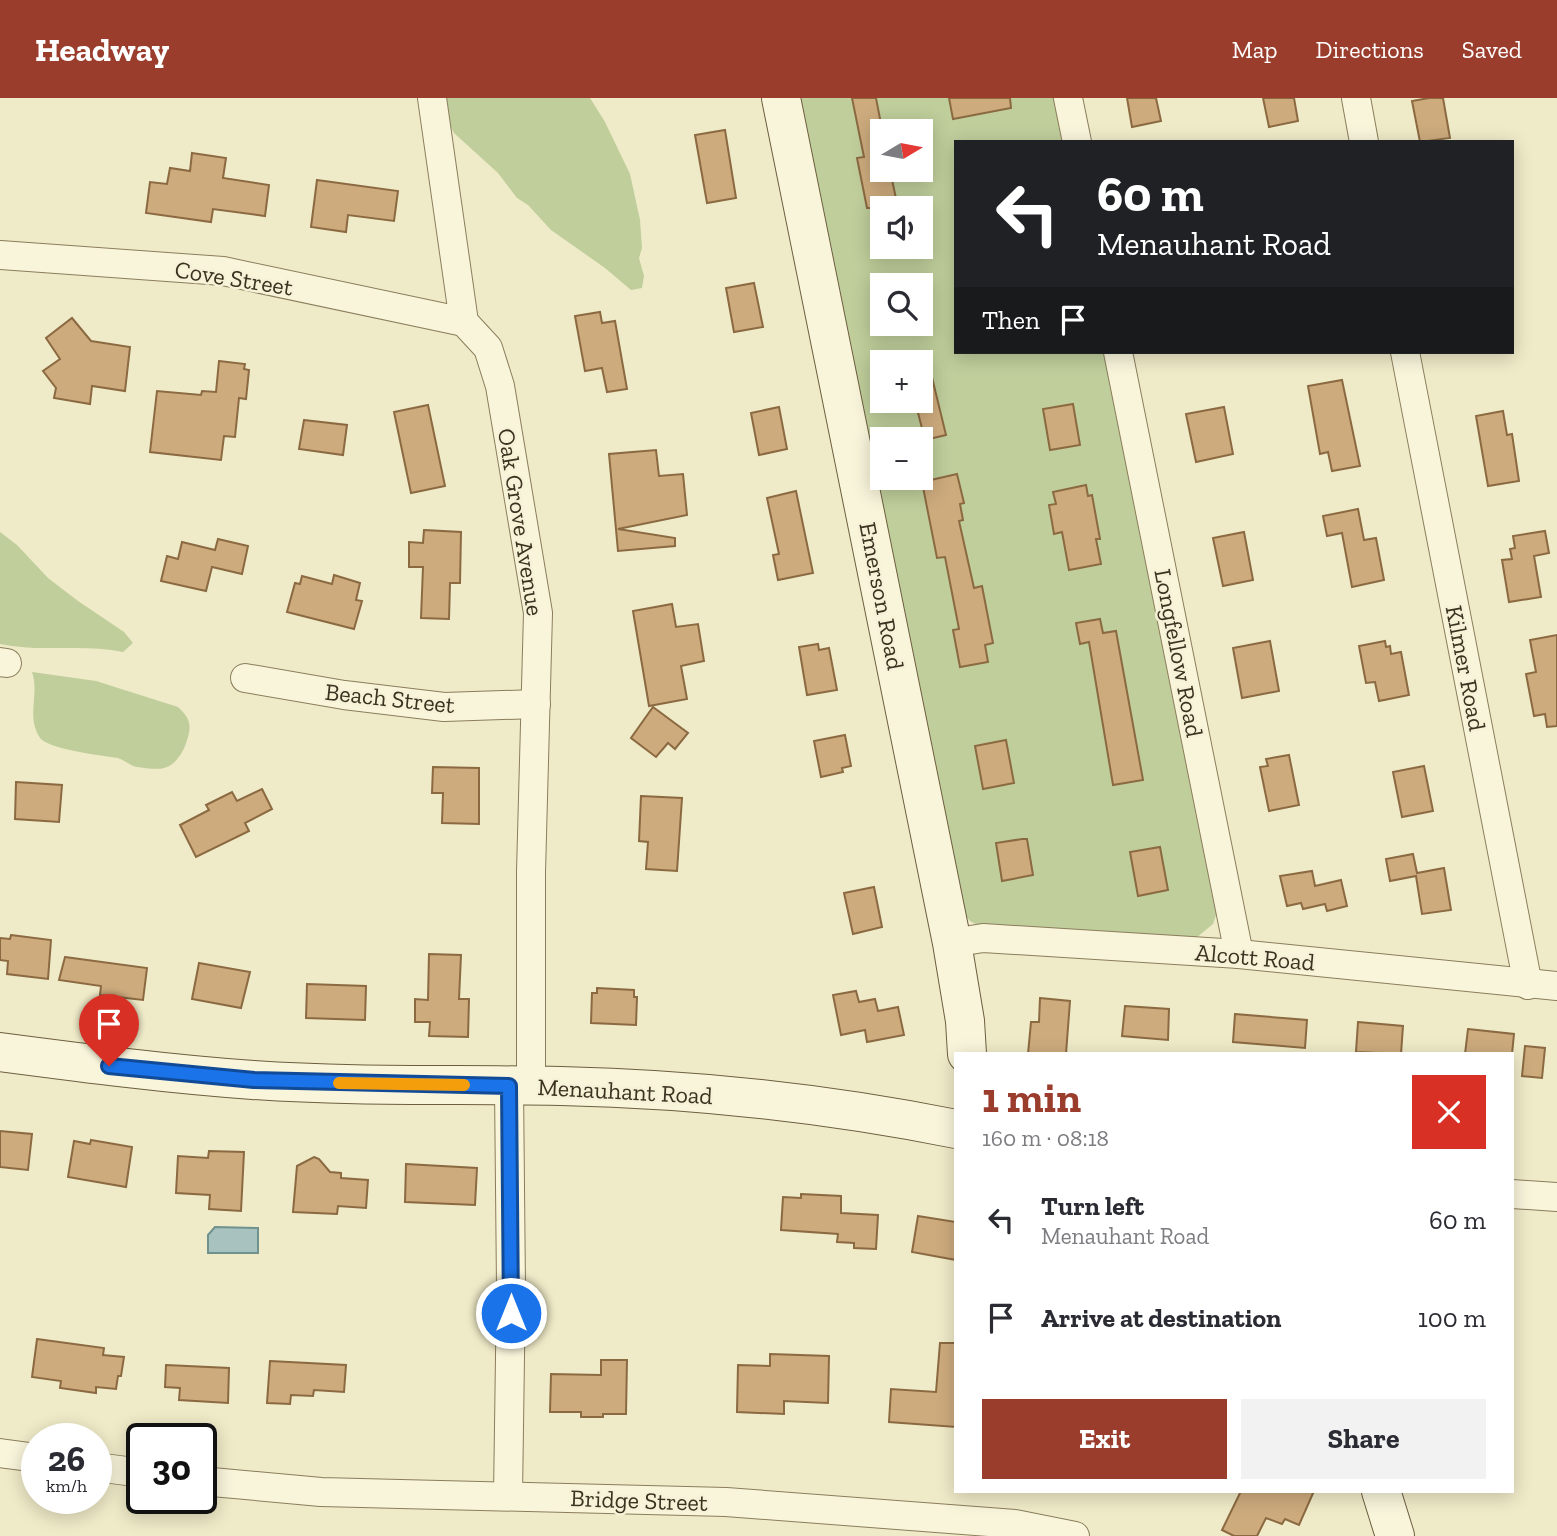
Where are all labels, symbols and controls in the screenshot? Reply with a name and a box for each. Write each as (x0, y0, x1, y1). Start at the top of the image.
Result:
text: Headway (35, 30, 169, 69)
text: Map (1232, 35, 1278, 64)
text: Directions (1316, 35, 1424, 64)
text: Saved (1462, 35, 1522, 64)
north arrow (870, 119, 933, 182)
map controls (870, 119, 933, 490)
text: 60 m (1097, 165, 1204, 224)
icon: left (982, 168, 1073, 259)
button: sound (870, 196, 933, 259)
text: Menauhant Road (1097, 225, 1331, 263)
street label: Cove Street (173, 254, 295, 302)
button: search (870, 273, 933, 336)
icon: arrive (1054, 301, 1092, 339)
text: Then (982, 304, 1040, 336)
button: + (870, 350, 933, 413)
street label: Oak Grove Avenue (492, 426, 550, 618)
button: − (870, 427, 933, 490)
street label: Emerson Road (853, 520, 911, 672)
street label: Longfellow Road (1148, 566, 1210, 740)
street label: Kilmer Road (1440, 603, 1492, 733)
street label: Beach Street (324, 677, 456, 719)
street label: Alcott Road (1194, 937, 1316, 977)
pin (79, 994, 139, 1066)
icon: arrive (90, 1005, 128, 1043)
street label: Menauhant Road (537, 1072, 713, 1110)
text: 1 min (982, 1072, 1081, 1123)
button: close (1412, 1075, 1486, 1149)
text: 160 m · 08:18 (982, 1124, 1109, 1152)
text: Turn left (1041, 1190, 1144, 1222)
icon: left (982, 1201, 1020, 1239)
text: 60 m (1429, 1204, 1486, 1236)
text: Menauhant Road (1041, 1222, 1209, 1250)
position arrow (474, 1276, 548, 1350)
icon: arrive (982, 1299, 1020, 1337)
text: Arrive at destination (1041, 1302, 1281, 1334)
text: 100 m (1418, 1302, 1486, 1334)
button: Exit (982, 1399, 1227, 1479)
button: Share (1241, 1399, 1486, 1479)
speed limit sign: 30 (126, 1423, 217, 1514)
text: 26 (48, 1438, 85, 1480)
text: km/h (46, 1475, 87, 1497)
street label: Bridge Street (570, 1483, 708, 1517)

